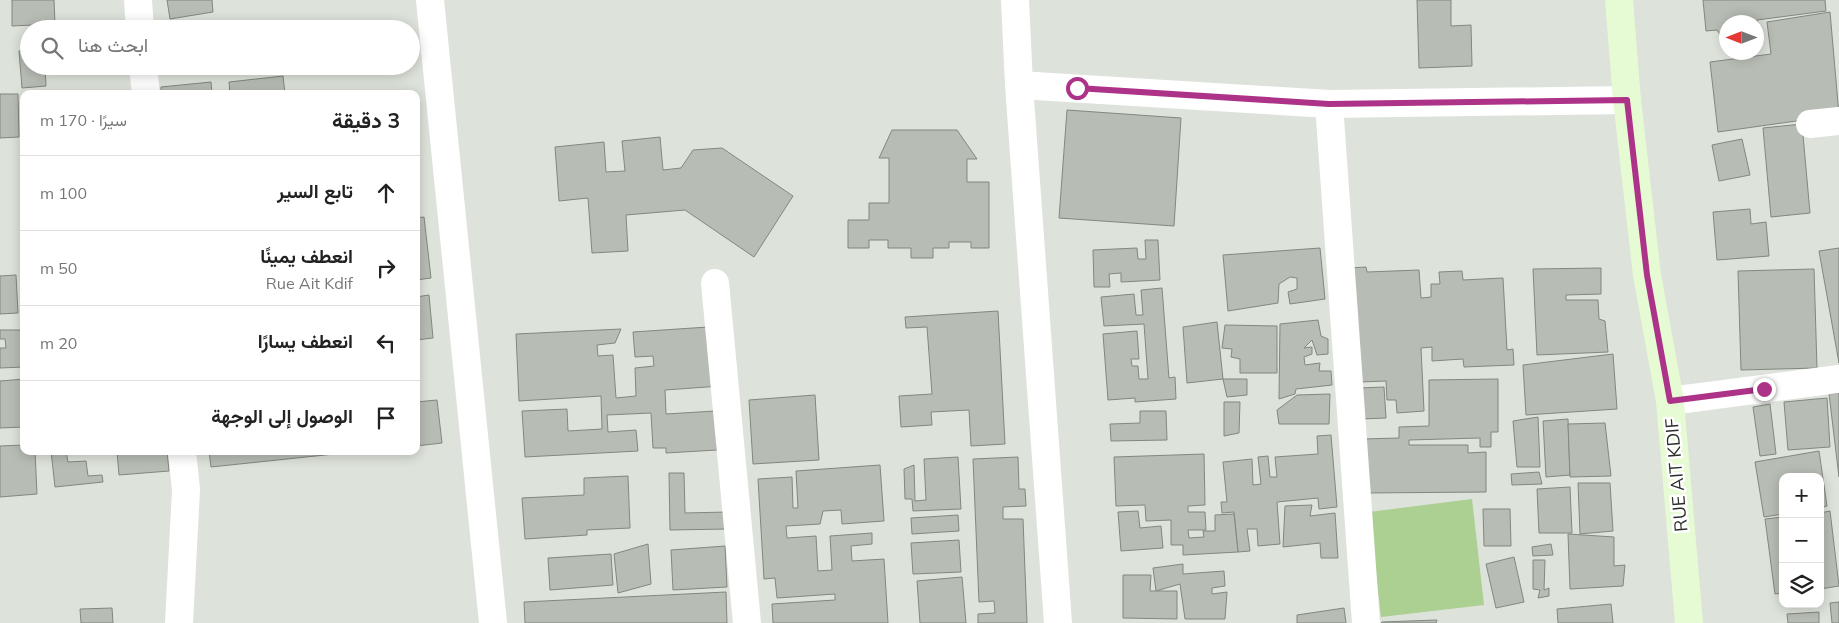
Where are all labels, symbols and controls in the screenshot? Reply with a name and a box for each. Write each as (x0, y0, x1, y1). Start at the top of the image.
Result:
north arrow (1719, 15, 1764, 60)
search box (20, 20, 420, 75)
text: ابحث هنا (78, 33, 148, 57)
icon: search (38, 34, 66, 62)
route start (1066, 77, 1089, 100)
text: 3 دقيقة (332, 107, 400, 133)
text: سيرًا · 170 m (40, 110, 127, 130)
text: تابع السير (277, 179, 353, 203)
icon: ahead (372, 179, 400, 207)
text: 100 m (40, 183, 87, 203)
text: انعطف يمينًا (260, 244, 353, 268)
icon: right (372, 254, 400, 282)
text: 50 m (40, 258, 77, 278)
text: Rue Ait Kdif (266, 273, 353, 293)
text: انعطف يسارًا (258, 329, 353, 353)
icon: left (372, 329, 400, 357)
text: 20 m (40, 333, 77, 353)
route end (1753, 378, 1776, 401)
text: الوصول إلى الوجهة (211, 404, 353, 428)
icon: arrive (372, 404, 400, 432)
street label: RUE AIT KDIF (1660, 417, 1692, 533)
map controls (1779, 473, 1824, 608)
button: + (1779, 473, 1824, 518)
button: − (1779, 518, 1824, 563)
button: layers (1779, 563, 1824, 608)

